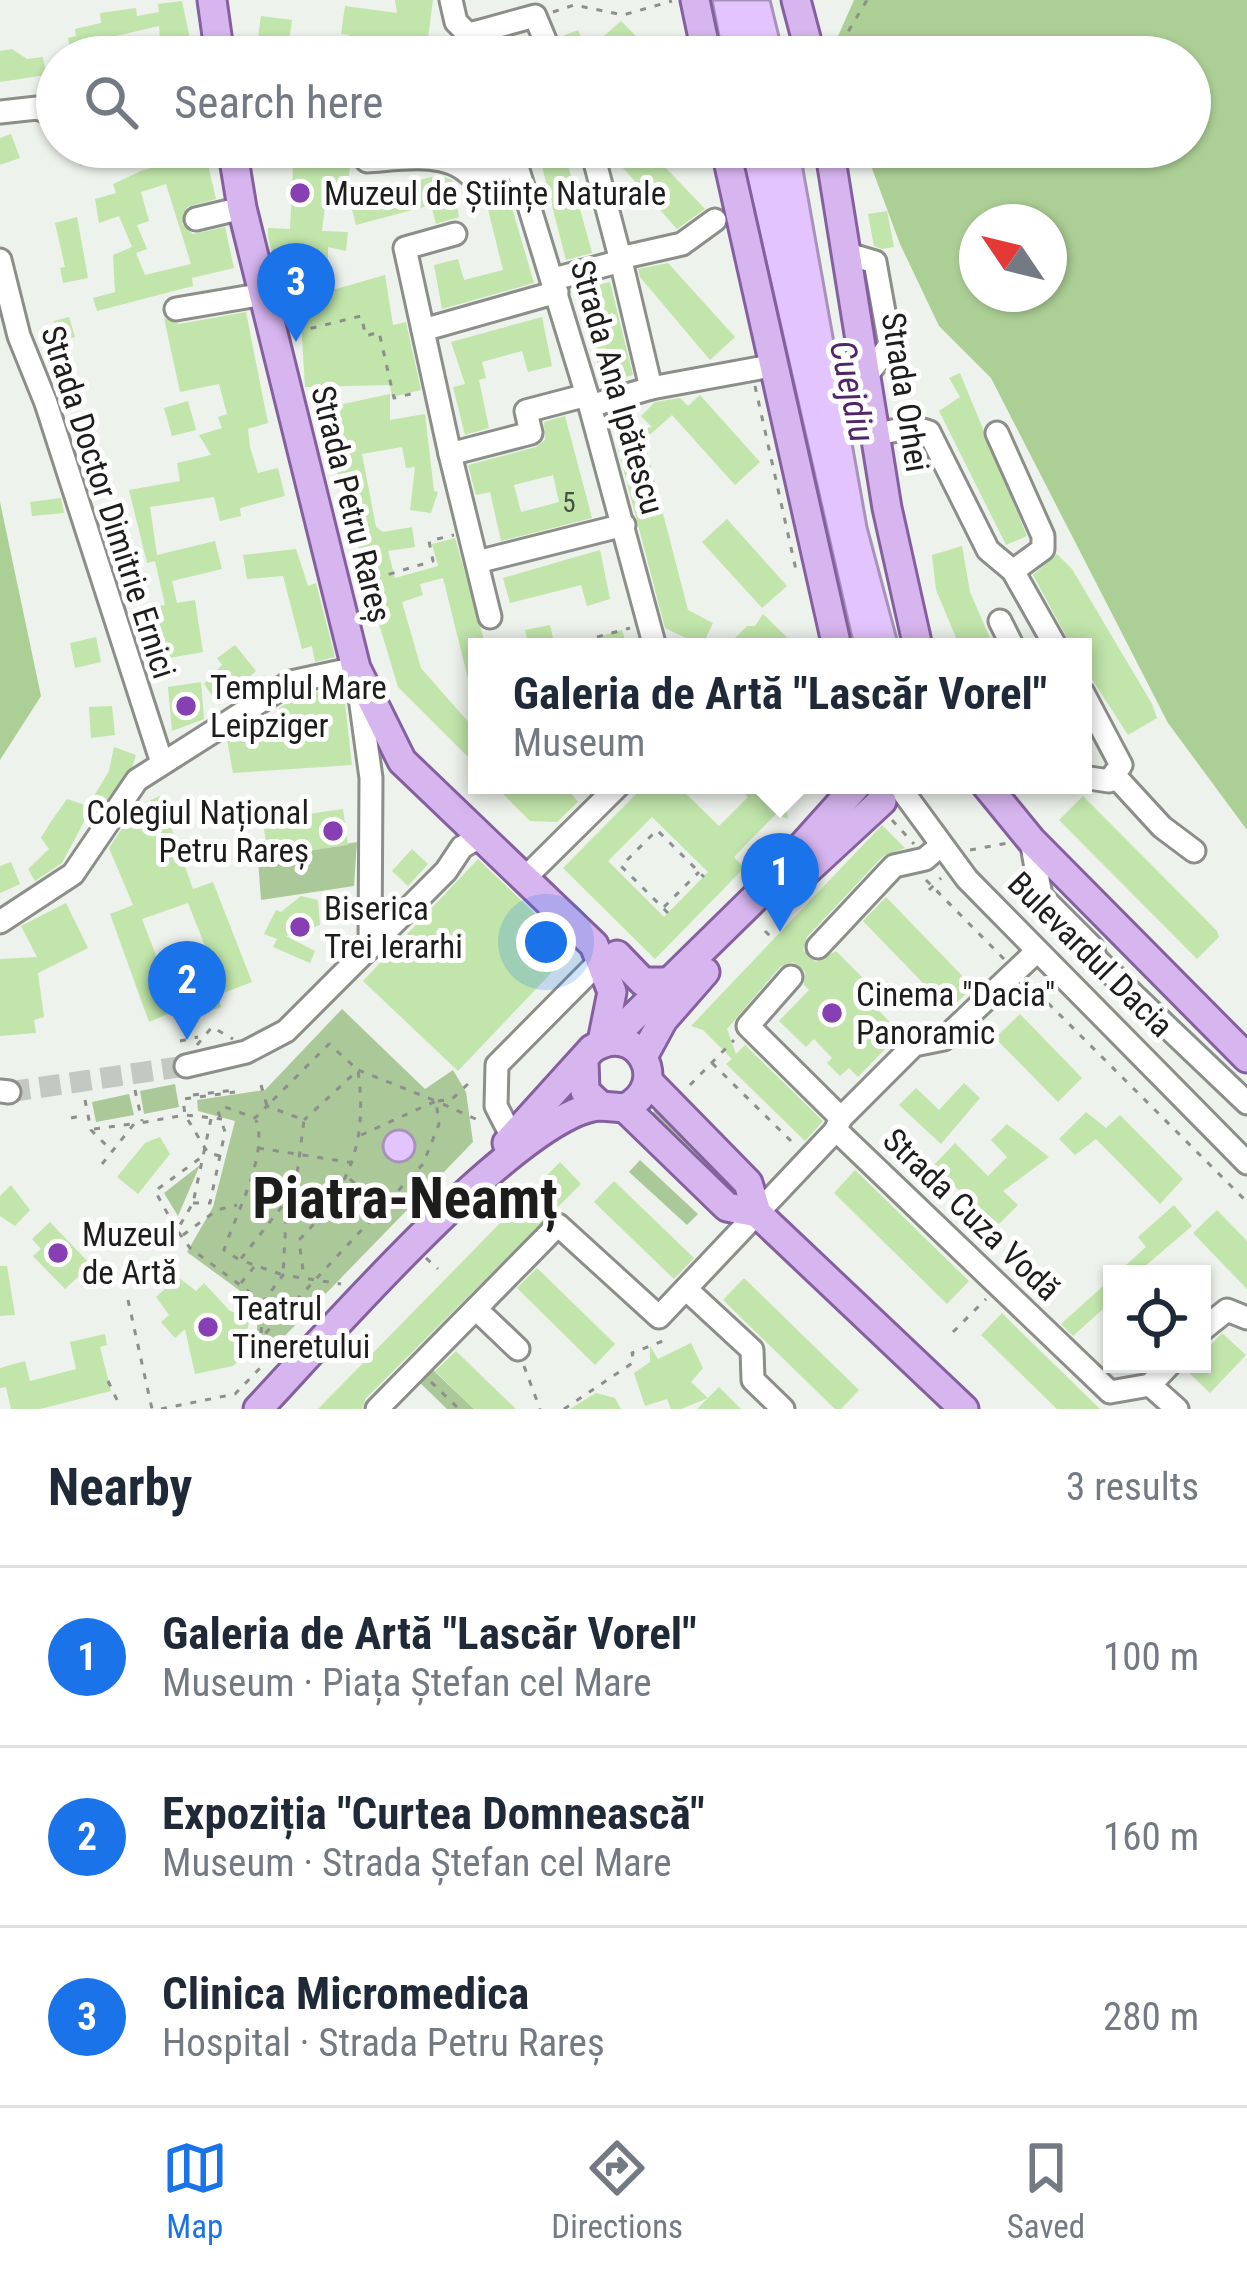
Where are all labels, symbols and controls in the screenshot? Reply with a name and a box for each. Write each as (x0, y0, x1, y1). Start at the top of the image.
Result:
search box (36, 36, 1211, 168)
icon: search (78, 69, 144, 135)
text: Search here (174, 76, 383, 129)
place label: Muzeul de Științe Naturale (324, 174, 666, 214)
marker: Muzeul de Științe Naturale (287, 180, 313, 206)
north arrow (959, 204, 1067, 312)
pin: 3 (257, 243, 335, 342)
street label: Strada Ana Ipătescu (563, 256, 672, 518)
street label: Strada Orhei (874, 310, 937, 474)
street label: Strada Doctor Dimitrie Ernici (33, 321, 184, 683)
water label: Cuejdiu (821, 336, 883, 446)
street label: Strada Petru Rareș (302, 382, 400, 627)
house number: 5 (562, 487, 576, 519)
popup (468, 638, 1092, 794)
text: Galeria de Artă "Lascăr Vorel" (513, 667, 1047, 720)
place label: Templul Mare Leipziger (210, 668, 387, 745)
marker: Templul Mare Leipziger (173, 693, 199, 719)
text: Museum (513, 720, 645, 766)
place label: Colegiul Național Petru Rareș (86, 793, 309, 871)
marker: Colegiul Național Petru Rareș (320, 818, 346, 844)
pin: 1 (741, 833, 819, 932)
street label: Bulevardul Dacia (1000, 864, 1181, 1045)
place label: Biserica Trei Ierarhi (324, 889, 463, 966)
your location (516, 912, 576, 972)
marker: Biserica Trei Ierarhi (287, 914, 313, 940)
pin: 2 (148, 941, 226, 1040)
place label: Cinema "Dacia" Panoramic (856, 975, 1055, 1052)
marker: Cinema "Dacia" Panoramic (819, 1000, 845, 1026)
street label: Strada Cuza Vodă (875, 1120, 1068, 1309)
district label: Piatra-Neamț (252, 1165, 558, 1233)
place label: Muzeul de Artă (82, 1215, 177, 1292)
marker: Muzeul de Artă (45, 1240, 71, 1266)
map controls (1103, 1265, 1211, 1373)
button: locate (1103, 1265, 1211, 1373)
place label: Teatrul Tineretului (232, 1289, 370, 1366)
marker: Teatrul Tineretului (195, 1314, 221, 1340)
text: Nearby (48, 1458, 192, 1517)
text: 3 results (1066, 1464, 1199, 1510)
text: Galeria de Artă "Lascăr Vorel" (162, 1607, 697, 1660)
text: 1 (77, 1634, 97, 1680)
text: 100 m (1103, 1634, 1199, 1680)
text: Museum · Piața Ștefan cel Mare (162, 1660, 651, 1706)
text: Expoziția "Curtea Domnească" (162, 1787, 705, 1840)
text: 2 (77, 1814, 97, 1860)
text: 160 m (1103, 1814, 1199, 1860)
text: Museum · Strada Ștefan cel Mare (162, 1840, 672, 1886)
text: Clinica Micromedica (162, 1967, 529, 2020)
text: 3 (77, 1994, 97, 2040)
text: 280 m (1103, 1994, 1199, 2040)
text: Hospital · Strada Petru Rareș (162, 2020, 605, 2066)
tab: Map (162, 2135, 228, 2246)
tab: Directions (551, 2135, 683, 2246)
tab: Saved (1007, 2135, 1085, 2246)

